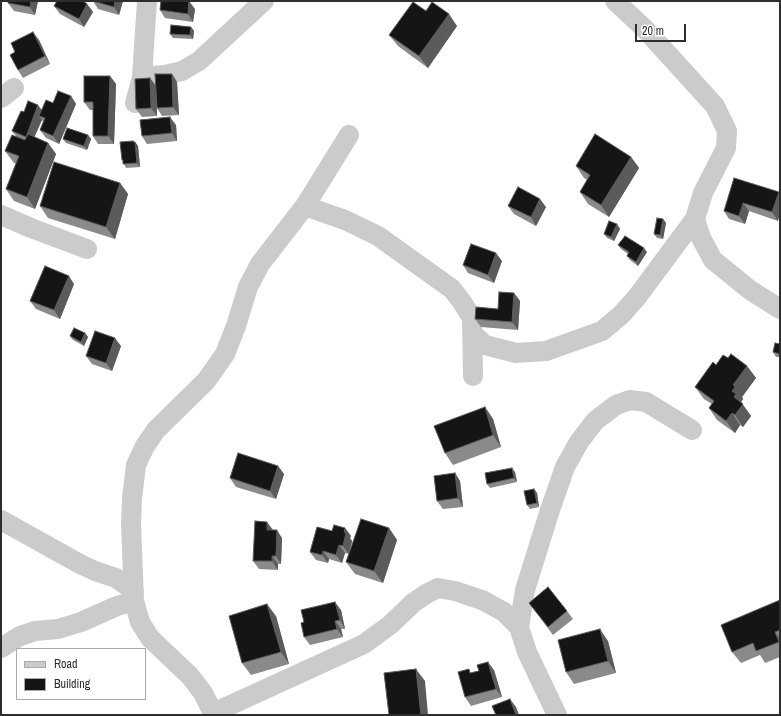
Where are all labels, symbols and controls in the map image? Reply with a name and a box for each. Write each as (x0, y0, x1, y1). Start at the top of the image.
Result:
scale bar (637, 16, 688, 42)
text: 20 m (642, 23, 664, 39)
legend (16, 648, 146, 700)
text: Road (54, 656, 78, 672)
text: Building (54, 676, 90, 692)

